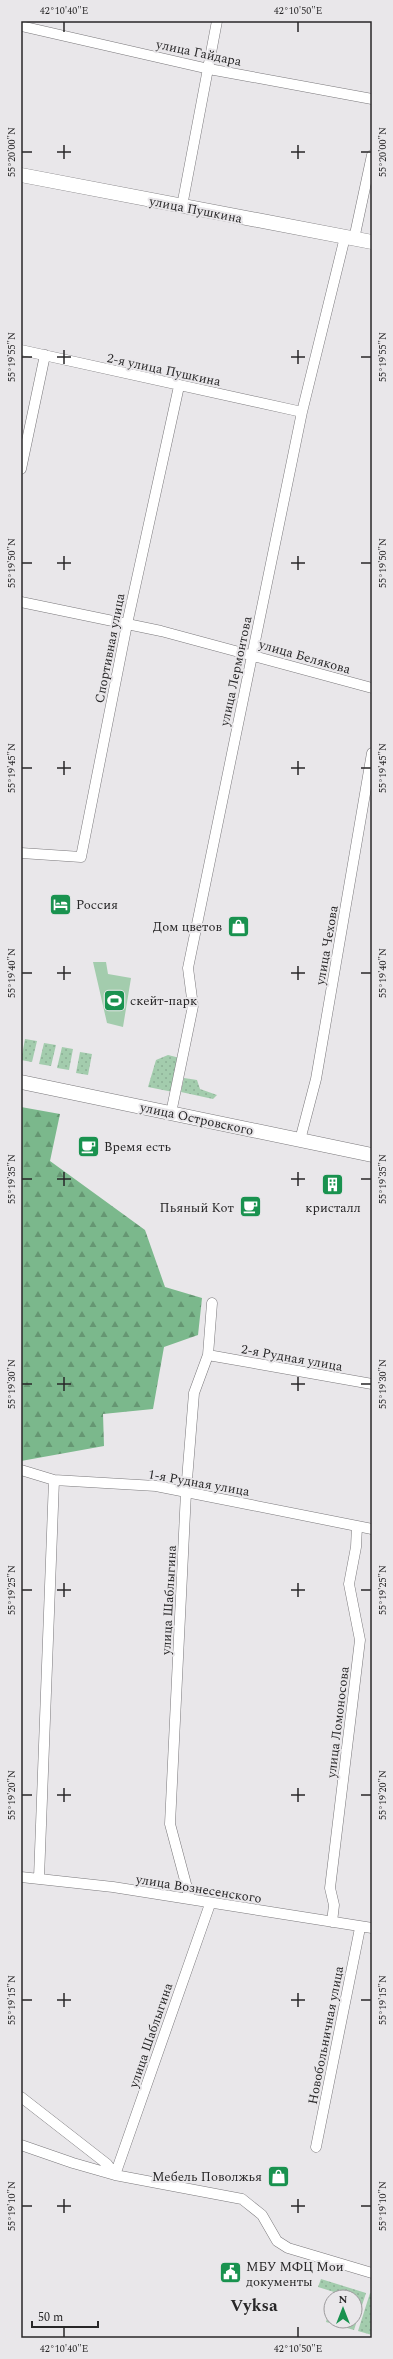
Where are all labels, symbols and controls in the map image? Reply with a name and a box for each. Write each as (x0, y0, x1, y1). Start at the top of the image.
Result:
text: 42°10'40"E (40, 3, 88, 19)
text: 42°10'50"E (274, 3, 322, 19)
street label: улица Гайдара (153, 34, 244, 72)
text: 55°20'00"N (4, 127, 20, 177)
text: 55°20'00"N (375, 127, 391, 177)
street label: улица Пушкина (147, 191, 245, 229)
text: 55°19'55"N (4, 332, 20, 382)
text: 55°19'55"N (375, 332, 391, 382)
street label: 2-я улица Пушкина (105, 348, 223, 392)
text: 55°19'50"N (4, 538, 20, 588)
text: 55°19'50"N (375, 538, 391, 588)
street label: Спортивная улица (90, 591, 131, 705)
street label: улица Лермонтова (214, 614, 258, 729)
street label: улица Белякова (256, 634, 353, 680)
text: 55°19'45"N (4, 743, 20, 793)
text: 55°19'45"N (375, 743, 391, 793)
hotel icon: Россия (48, 891, 74, 917)
place label: Россия (76, 895, 118, 915)
street label: улица Чехова (310, 903, 344, 988)
shop icon: Дом цветов (225, 913, 251, 939)
place label: Дом цветов (153, 917, 222, 937)
text: 55°19'40"N (4, 948, 20, 998)
text: 55°19'40"N (375, 948, 391, 998)
sports icon: скейт-парк (102, 987, 128, 1013)
place label: скейт-парк (130, 991, 197, 1011)
street label: улица Островского (137, 1097, 255, 1141)
cafe icon: Время есть (75, 1133, 101, 1159)
place label: Время есть (104, 1137, 172, 1157)
text: 55°19'35"N (4, 1154, 20, 1204)
text: 55°19'35"N (375, 1154, 391, 1204)
building icon: кристалл (320, 1172, 346, 1198)
cafe icon: Пьяный Кот (237, 1194, 263, 1220)
place label: Пьяный Кот (160, 1198, 234, 1218)
place label: кристалл (305, 1198, 361, 1218)
street label: 2-я Рудная улица (240, 1339, 345, 1377)
text: 55°19'30"N (4, 1359, 20, 1409)
text: 55°19'30"N (375, 1359, 391, 1409)
street label: 1-я Рудная улица (147, 1464, 252, 1502)
street label: улица Шаблыгина (156, 1544, 182, 1656)
text: 55°19'25"N (4, 1565, 20, 1615)
text: 55°19'25"N (375, 1565, 391, 1615)
street label: улица Ломоносова (321, 1665, 355, 1780)
text: 55°19'20"N (4, 1770, 20, 1820)
text: 55°19'20"N (375, 1770, 391, 1820)
street label: улица Вознесенского (134, 1869, 263, 1909)
street label: Новобольничная улица (303, 1964, 349, 2106)
text: 55°19'15"N (4, 1975, 20, 2025)
text: 55°19'15"N (375, 1975, 391, 2025)
street label: улица Шаблыгина (123, 1980, 178, 2091)
shop icon: Мебель Поволжья (265, 2163, 291, 2189)
place label: Мебель Поволжья (152, 2167, 262, 2187)
text: 55°19'10"N (4, 2181, 20, 2231)
text: 55°19'10"N (375, 2181, 391, 2231)
place label: МБУ МФЦ Мои документы (246, 2257, 344, 2292)
public building icon: МБУ МФЦ Мои документы (218, 2260, 244, 2286)
north arrow (323, 2289, 363, 2329)
text: N (339, 2291, 348, 2308)
district label: Vyksa (230, 2293, 278, 2319)
scale bar (32, 2303, 98, 2329)
text: 50 m (38, 2308, 63, 2327)
text: 42°10'40"E (40, 2341, 88, 2357)
text: 42°10'50"E (274, 2341, 322, 2357)

